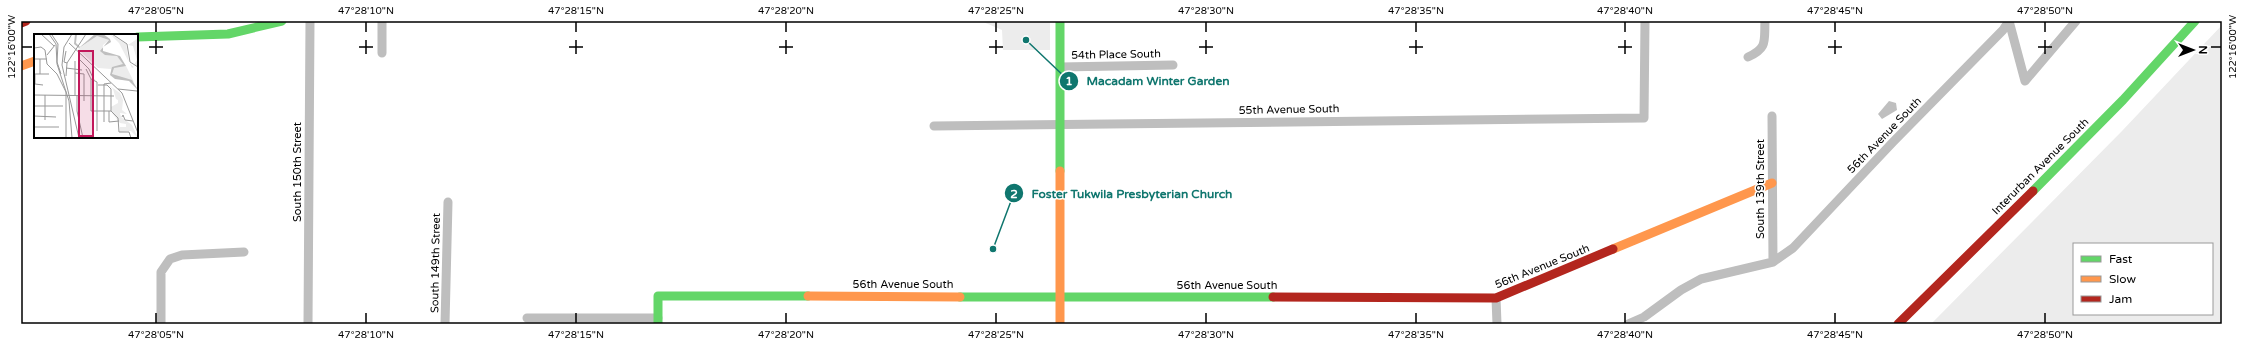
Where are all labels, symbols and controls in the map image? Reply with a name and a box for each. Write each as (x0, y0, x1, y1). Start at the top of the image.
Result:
text: 47°28'05"N (128, 5, 184, 17)
text: 47°28'10"N (338, 5, 394, 17)
text: 47°28'15"N (548, 5, 604, 17)
text: 47°28'20"N (758, 5, 814, 17)
text: 47°28'25"N (968, 5, 1024, 17)
text: 47°28'30"N (1178, 5, 1234, 17)
text: 47°28'35"N (1388, 5, 1444, 17)
text: 47°28'40"N (1597, 5, 1653, 17)
text: 47°28'45"N (1807, 5, 1863, 17)
text: 47°28'50"N (2017, 5, 2073, 17)
text: 122°16'00"W (6, 15, 18, 79)
text: 122°16'00"W (2227, 15, 2239, 79)
north arrow (2173, 30, 2213, 70)
inset map (34, 34, 138, 138)
text: N (2196, 46, 2209, 54)
street label: 54th Place South (1071, 47, 1161, 62)
callout: Macadam Winter Garden (1059, 69, 1238, 93)
text: 1 (1065, 74, 1073, 88)
text: Macadam Winter Garden (1086, 74, 1230, 88)
street label: 56th Avenue South (1845, 95, 1924, 176)
street label: 55th Avenue South (1238, 102, 1340, 117)
street label: Interurban Avenue South (1989, 115, 2091, 217)
street label: South 150th Street (291, 122, 304, 222)
street label: South 139th Street (1754, 139, 1767, 239)
callout: Foster Tukwila Presbyterian Church (1004, 181, 1241, 205)
text: 2 (1010, 187, 1018, 201)
text: Foster Tukwila Presbyterian Church (1032, 187, 1232, 202)
street label: South 149th Street (428, 213, 443, 313)
street label: 56th Avenue South (1493, 242, 1591, 291)
legend (2073, 243, 2213, 315)
text: Fast (2109, 252, 2133, 266)
text: Slow (2109, 272, 2136, 286)
street label: 56th Avenue South (853, 278, 953, 291)
street label: 56th Avenue South (1177, 279, 1277, 292)
text: Jam (2109, 292, 2132, 306)
text: 47°28'05"N (128, 329, 184, 341)
text: 47°28'10"N (338, 329, 394, 341)
text: 47°28'15"N (548, 329, 604, 341)
text: 47°28'20"N (758, 329, 814, 341)
text: 47°28'25"N (968, 329, 1024, 341)
text: 47°28'30"N (1178, 329, 1234, 341)
text: 47°28'35"N (1388, 329, 1444, 341)
text: 47°28'40"N (1597, 329, 1653, 341)
text: 47°28'45"N (1807, 329, 1863, 341)
text: 47°28'50"N (2017, 329, 2073, 341)

